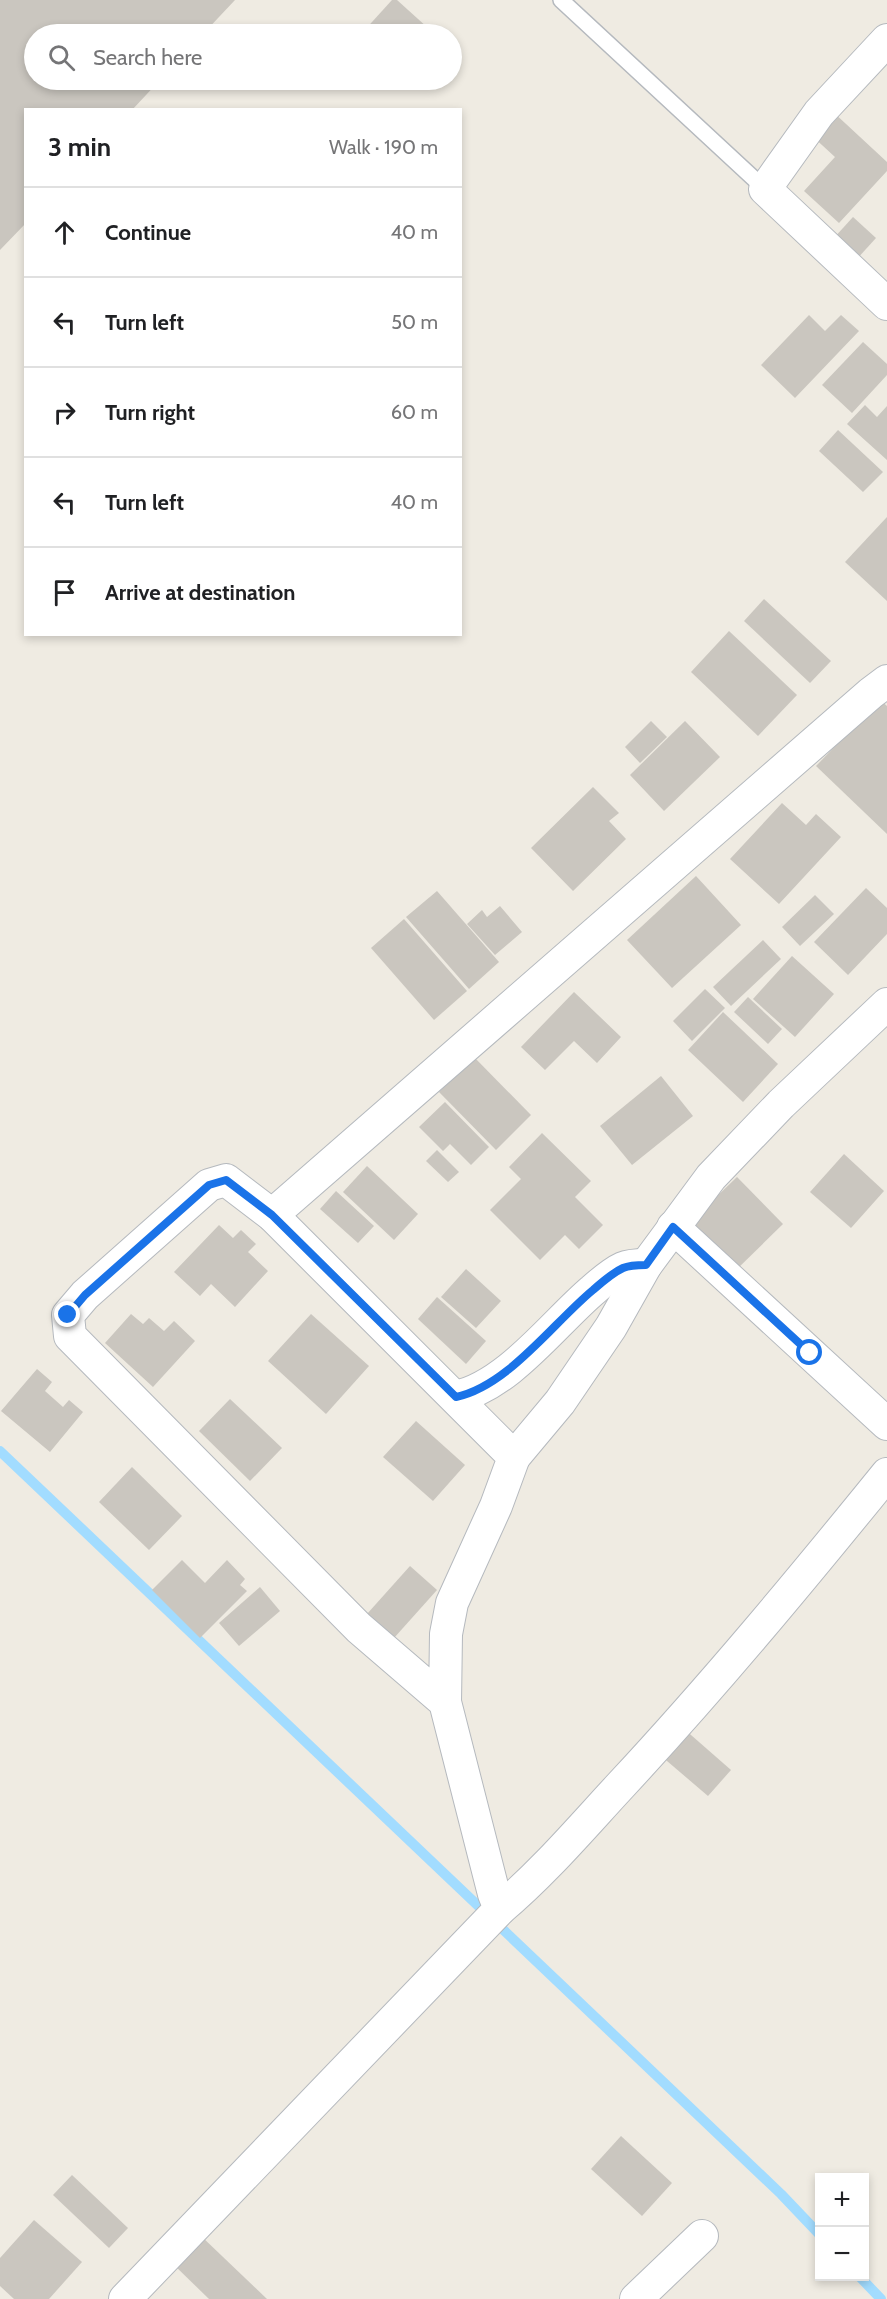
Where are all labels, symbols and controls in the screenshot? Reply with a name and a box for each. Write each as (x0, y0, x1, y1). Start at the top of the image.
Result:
search box (24, 24, 462, 90)
icon: search (45, 41, 78, 74)
text: Search here (93, 44, 202, 71)
text: 3 min (48, 131, 111, 163)
text: Walk · 190 m (329, 135, 438, 159)
icon: ahead (48, 216, 81, 249)
text: Continue (105, 219, 191, 246)
text: 40 m (390, 220, 438, 244)
icon: left (48, 306, 81, 339)
text: Turn left (105, 309, 184, 336)
text: 50 m (391, 310, 438, 334)
icon: right (48, 396, 81, 429)
text: Turn right (105, 399, 195, 426)
text: 60 m (391, 400, 438, 424)
icon: left (48, 486, 81, 519)
text: Turn left (105, 489, 184, 516)
text: 40 m (390, 490, 438, 514)
icon: arrive (48, 576, 81, 609)
text: Arrive at destination (105, 579, 295, 606)
route end (54, 1301, 80, 1327)
route start (796, 1339, 822, 1365)
map controls (815, 2173, 869, 2281)
button: + (815, 2173, 869, 2227)
button: − (815, 2227, 869, 2281)

